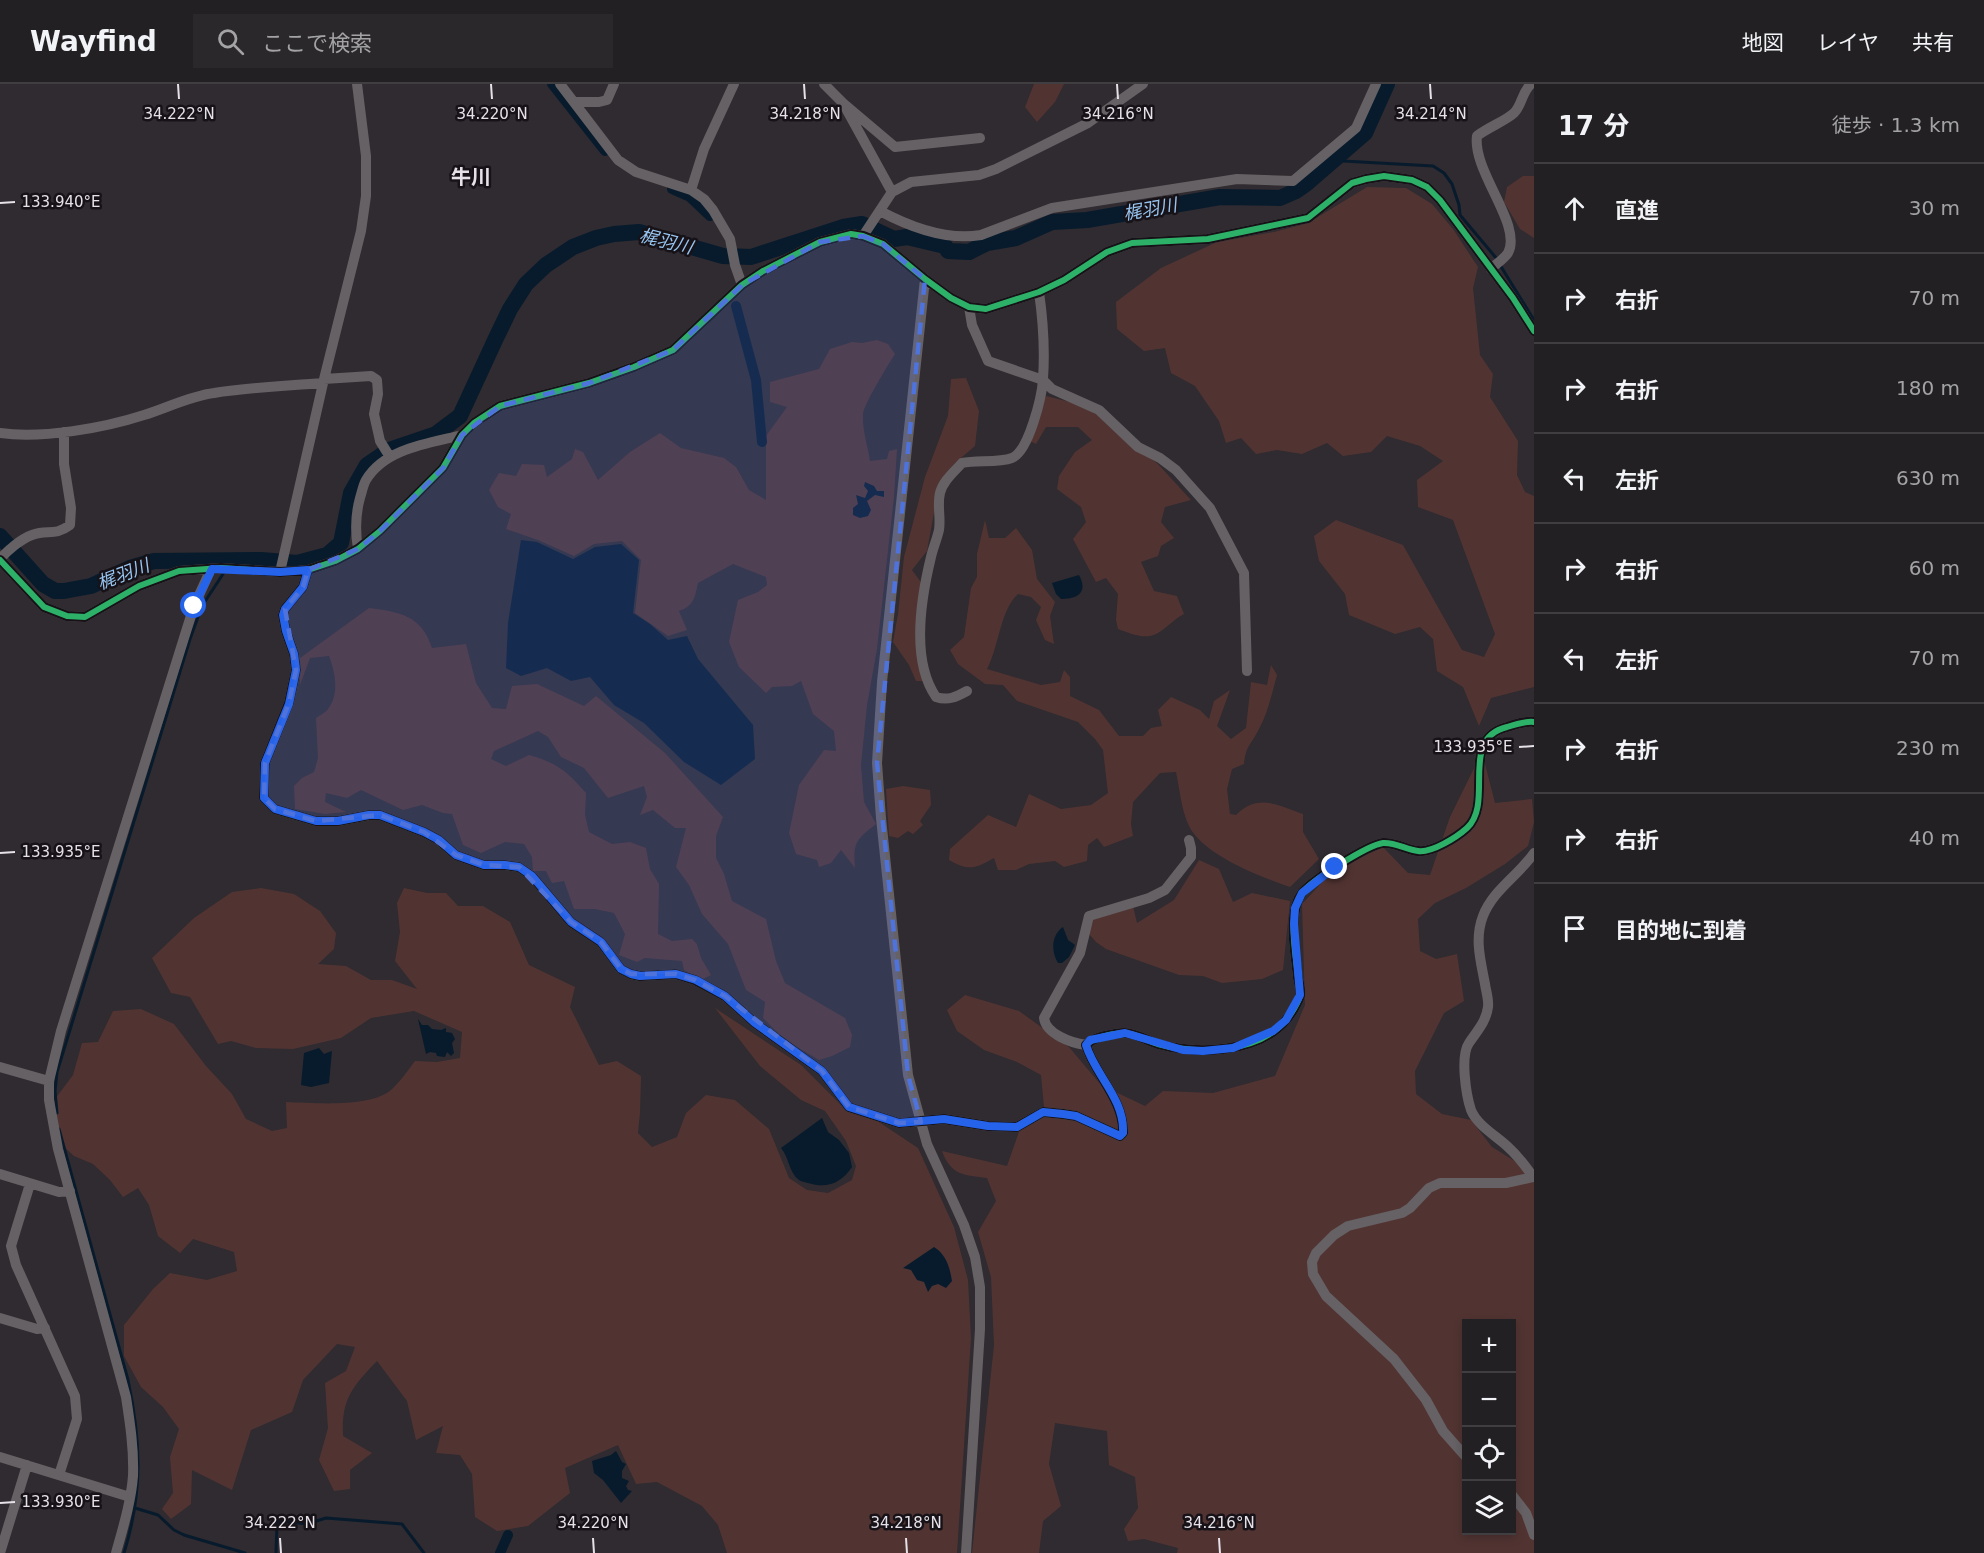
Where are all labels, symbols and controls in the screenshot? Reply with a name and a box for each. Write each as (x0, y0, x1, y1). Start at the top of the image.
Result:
search box (193, 14, 613, 68)
text: Wayfind (30, 25, 157, 58)
icon: search (214, 25, 247, 58)
text: ここで検索 (262, 31, 372, 56)
text: 地図 (1742, 31, 1784, 55)
text: レイヤ (1817, 31, 1879, 55)
text: 共有 (1912, 31, 1954, 55)
text: 34.222°N (143, 105, 215, 123)
text: 34.220°N (456, 105, 528, 123)
text: 34.218°N (769, 105, 841, 123)
text: 34.216°N (1082, 105, 1154, 123)
text: 34.214°N (1395, 105, 1467, 123)
text: 17 分 (1558, 111, 1629, 141)
text: 徒歩 · 1.3 km (1832, 113, 1960, 137)
district label: 牛川 (451, 165, 491, 189)
icon: ahead (1558, 192, 1591, 225)
text: 133.940°E (21, 193, 101, 211)
water label: 梶羽川 (1122, 194, 1180, 224)
text: 30 m (1909, 196, 1960, 220)
text: 直進 (1615, 198, 1659, 223)
water label: 梶羽川 (637, 224, 697, 258)
icon: right (1558, 282, 1591, 315)
text: 70 m (1909, 286, 1960, 310)
text: 右折 (1615, 288, 1659, 313)
icon: right (1558, 372, 1591, 405)
text: 180 m (1896, 376, 1960, 400)
text: 右折 (1615, 378, 1659, 403)
icon: left (1558, 462, 1591, 495)
text: 630 m (1896, 466, 1960, 490)
text: 左折 (1615, 468, 1659, 493)
icon: right (1558, 552, 1591, 585)
water label: 梶羽川 (94, 554, 154, 593)
text: 60 m (1909, 556, 1960, 580)
text: 右折 (1615, 558, 1659, 583)
route start (180, 592, 206, 618)
icon: left (1558, 642, 1591, 675)
text: 70 m (1909, 646, 1960, 670)
text: 左折 (1615, 648, 1659, 673)
icon: right (1558, 732, 1591, 765)
text: 230 m (1896, 736, 1960, 760)
text: 133.935°E (1433, 738, 1513, 756)
text: 右折 (1615, 738, 1659, 763)
icon: right (1558, 822, 1591, 855)
text: 40 m (1909, 826, 1960, 850)
text: 右折 (1615, 828, 1659, 853)
text: 133.935°E (21, 843, 101, 861)
route end (1321, 853, 1347, 879)
icon: arrive (1558, 912, 1591, 945)
text: 目的地に到着 (1615, 918, 1747, 943)
map controls (1462, 1319, 1516, 1535)
button: + (1462, 1319, 1516, 1373)
button: − (1462, 1373, 1516, 1427)
button: locate (1462, 1427, 1516, 1481)
button: layers (1462, 1481, 1516, 1535)
text: 133.930°E (21, 1493, 101, 1511)
text: 34.222°N (244, 1514, 316, 1532)
text: 34.220°N (557, 1514, 629, 1532)
text: 34.218°N (870, 1514, 942, 1532)
text: 34.216°N (1183, 1514, 1255, 1532)

